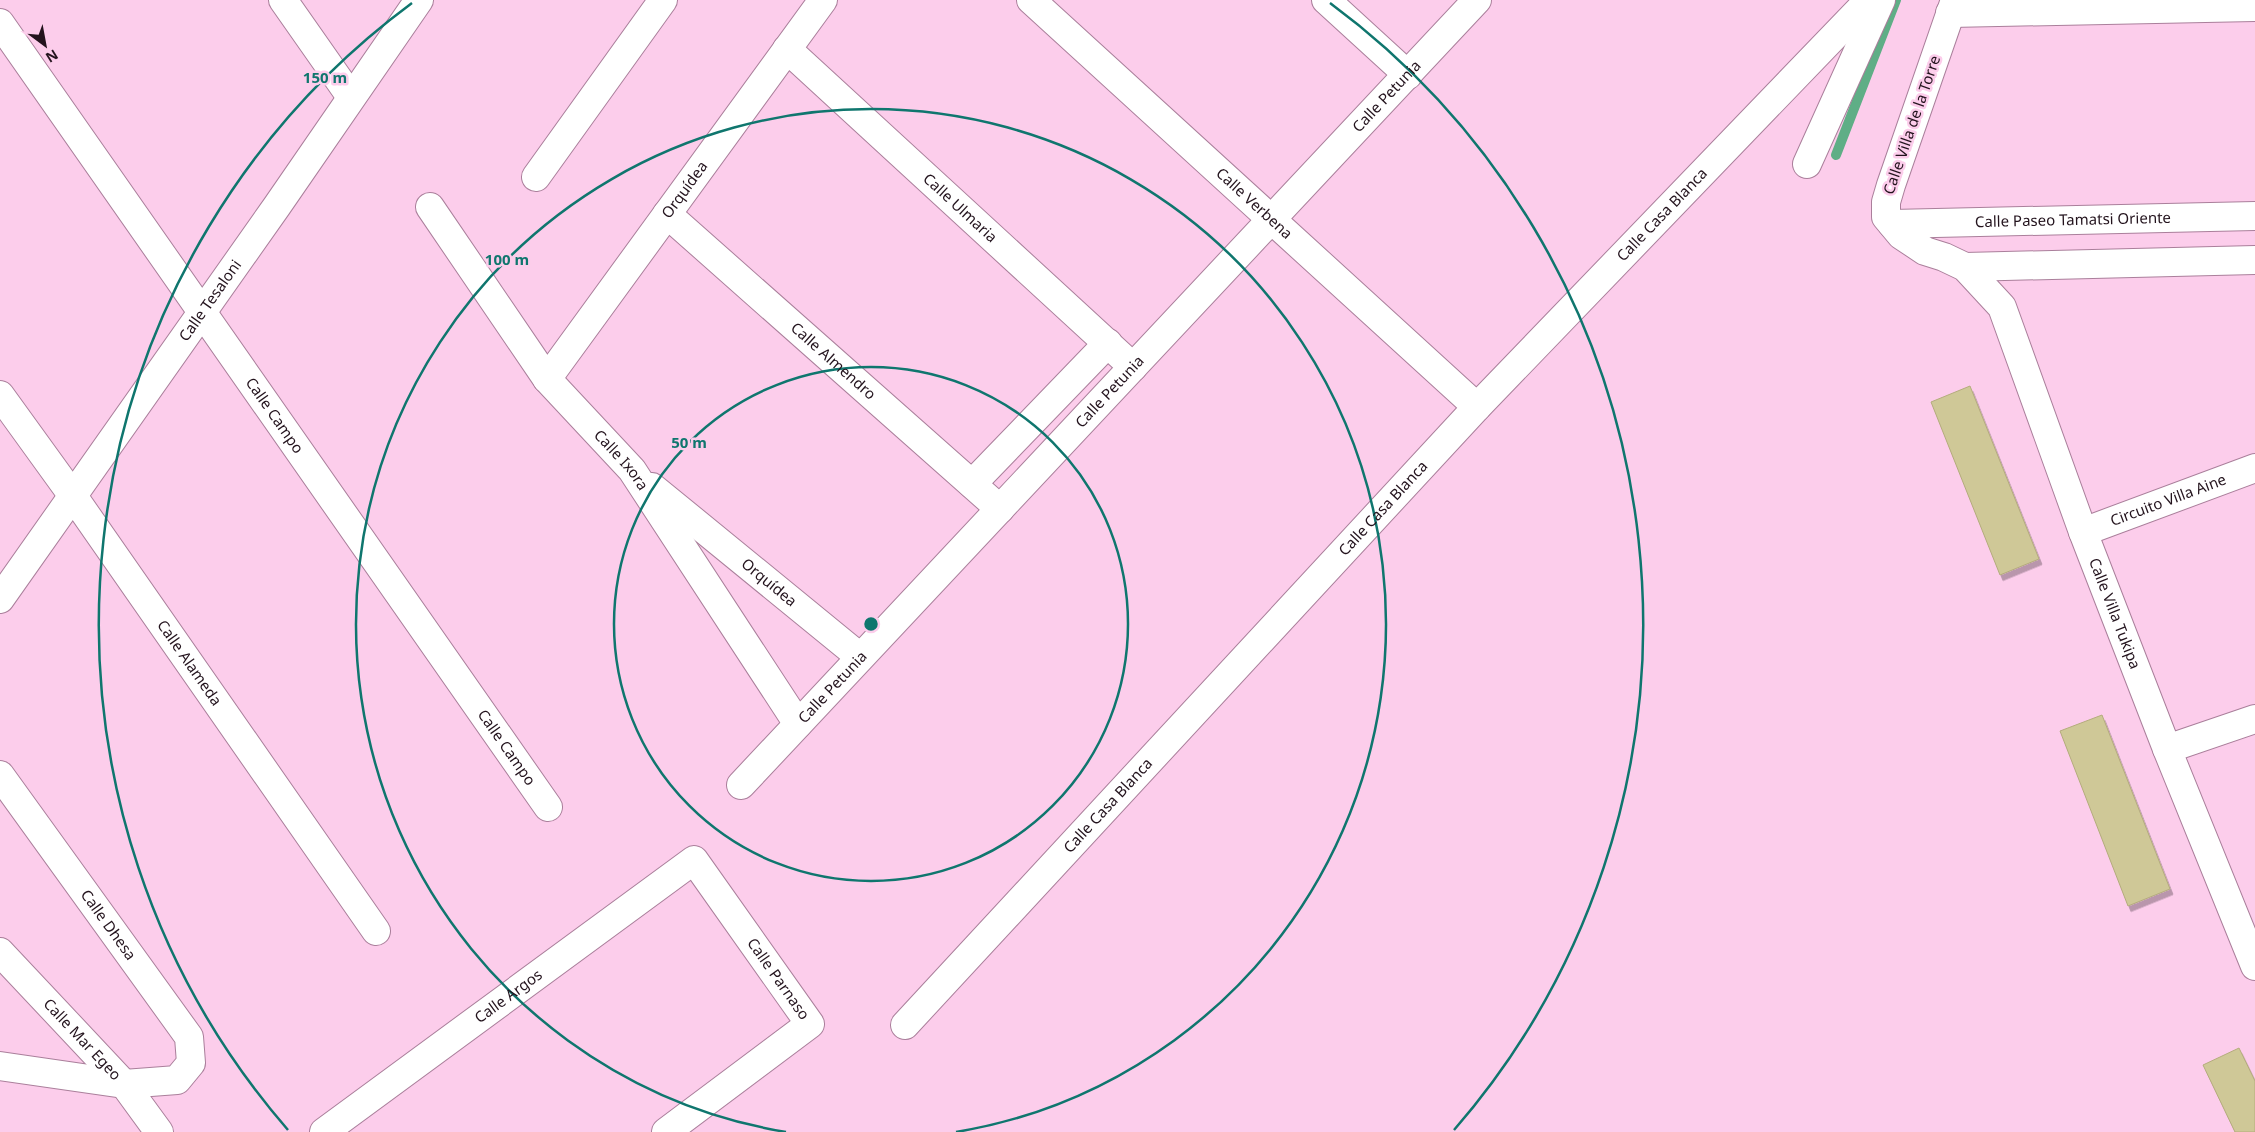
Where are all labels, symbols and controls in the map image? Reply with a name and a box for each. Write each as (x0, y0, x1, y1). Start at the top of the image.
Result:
north arrow (20, 20, 70, 70)
text: N (42, 45, 62, 68)
street label: Calle Villa de la Torre (1878, 53, 1944, 197)
street label: Calle Petunia (1347, 55, 1425, 136)
text: 150 m (303, 67, 347, 87)
street label: Orquídea (656, 157, 711, 222)
street label: Calle Verbena (1212, 163, 1297, 243)
street label: Calle Casa Blanca (1612, 163, 1711, 265)
street label: Calle Ulmaria (919, 168, 1002, 246)
street label: Calle Paseo Tamatsi Oriente (1975, 207, 2171, 231)
text: 100 m (485, 249, 529, 269)
street label: Calle Tesaloni (174, 255, 245, 345)
street label: Calle Almendro (787, 317, 881, 404)
street label: Calle Petunia (1070, 351, 1148, 431)
street label: Calle Campo (242, 373, 309, 457)
street label: Calle Ixora (590, 425, 654, 494)
text: 50 m (671, 432, 707, 452)
street label: Calle Casa Blanca (1334, 456, 1431, 559)
street label: Circuito Villa Aine (2107, 469, 2229, 530)
street label: Orquídea (738, 553, 801, 610)
street label: Calle Villa Tukipa (2085, 555, 2146, 672)
centre of rings (862, 615, 880, 633)
street label: Calle Alameda (153, 616, 227, 709)
street label: Calle Petunia (793, 646, 871, 727)
street label: Calle Campo (474, 705, 541, 789)
street label: Calle Casa Blanca (1058, 753, 1156, 857)
street label: Calle Dhesa (77, 885, 141, 964)
street label: Calle Parnaso (743, 934, 815, 1023)
street label: Calle Argos (470, 964, 546, 1027)
street label: Calle Mar Egeo (40, 994, 126, 1084)

